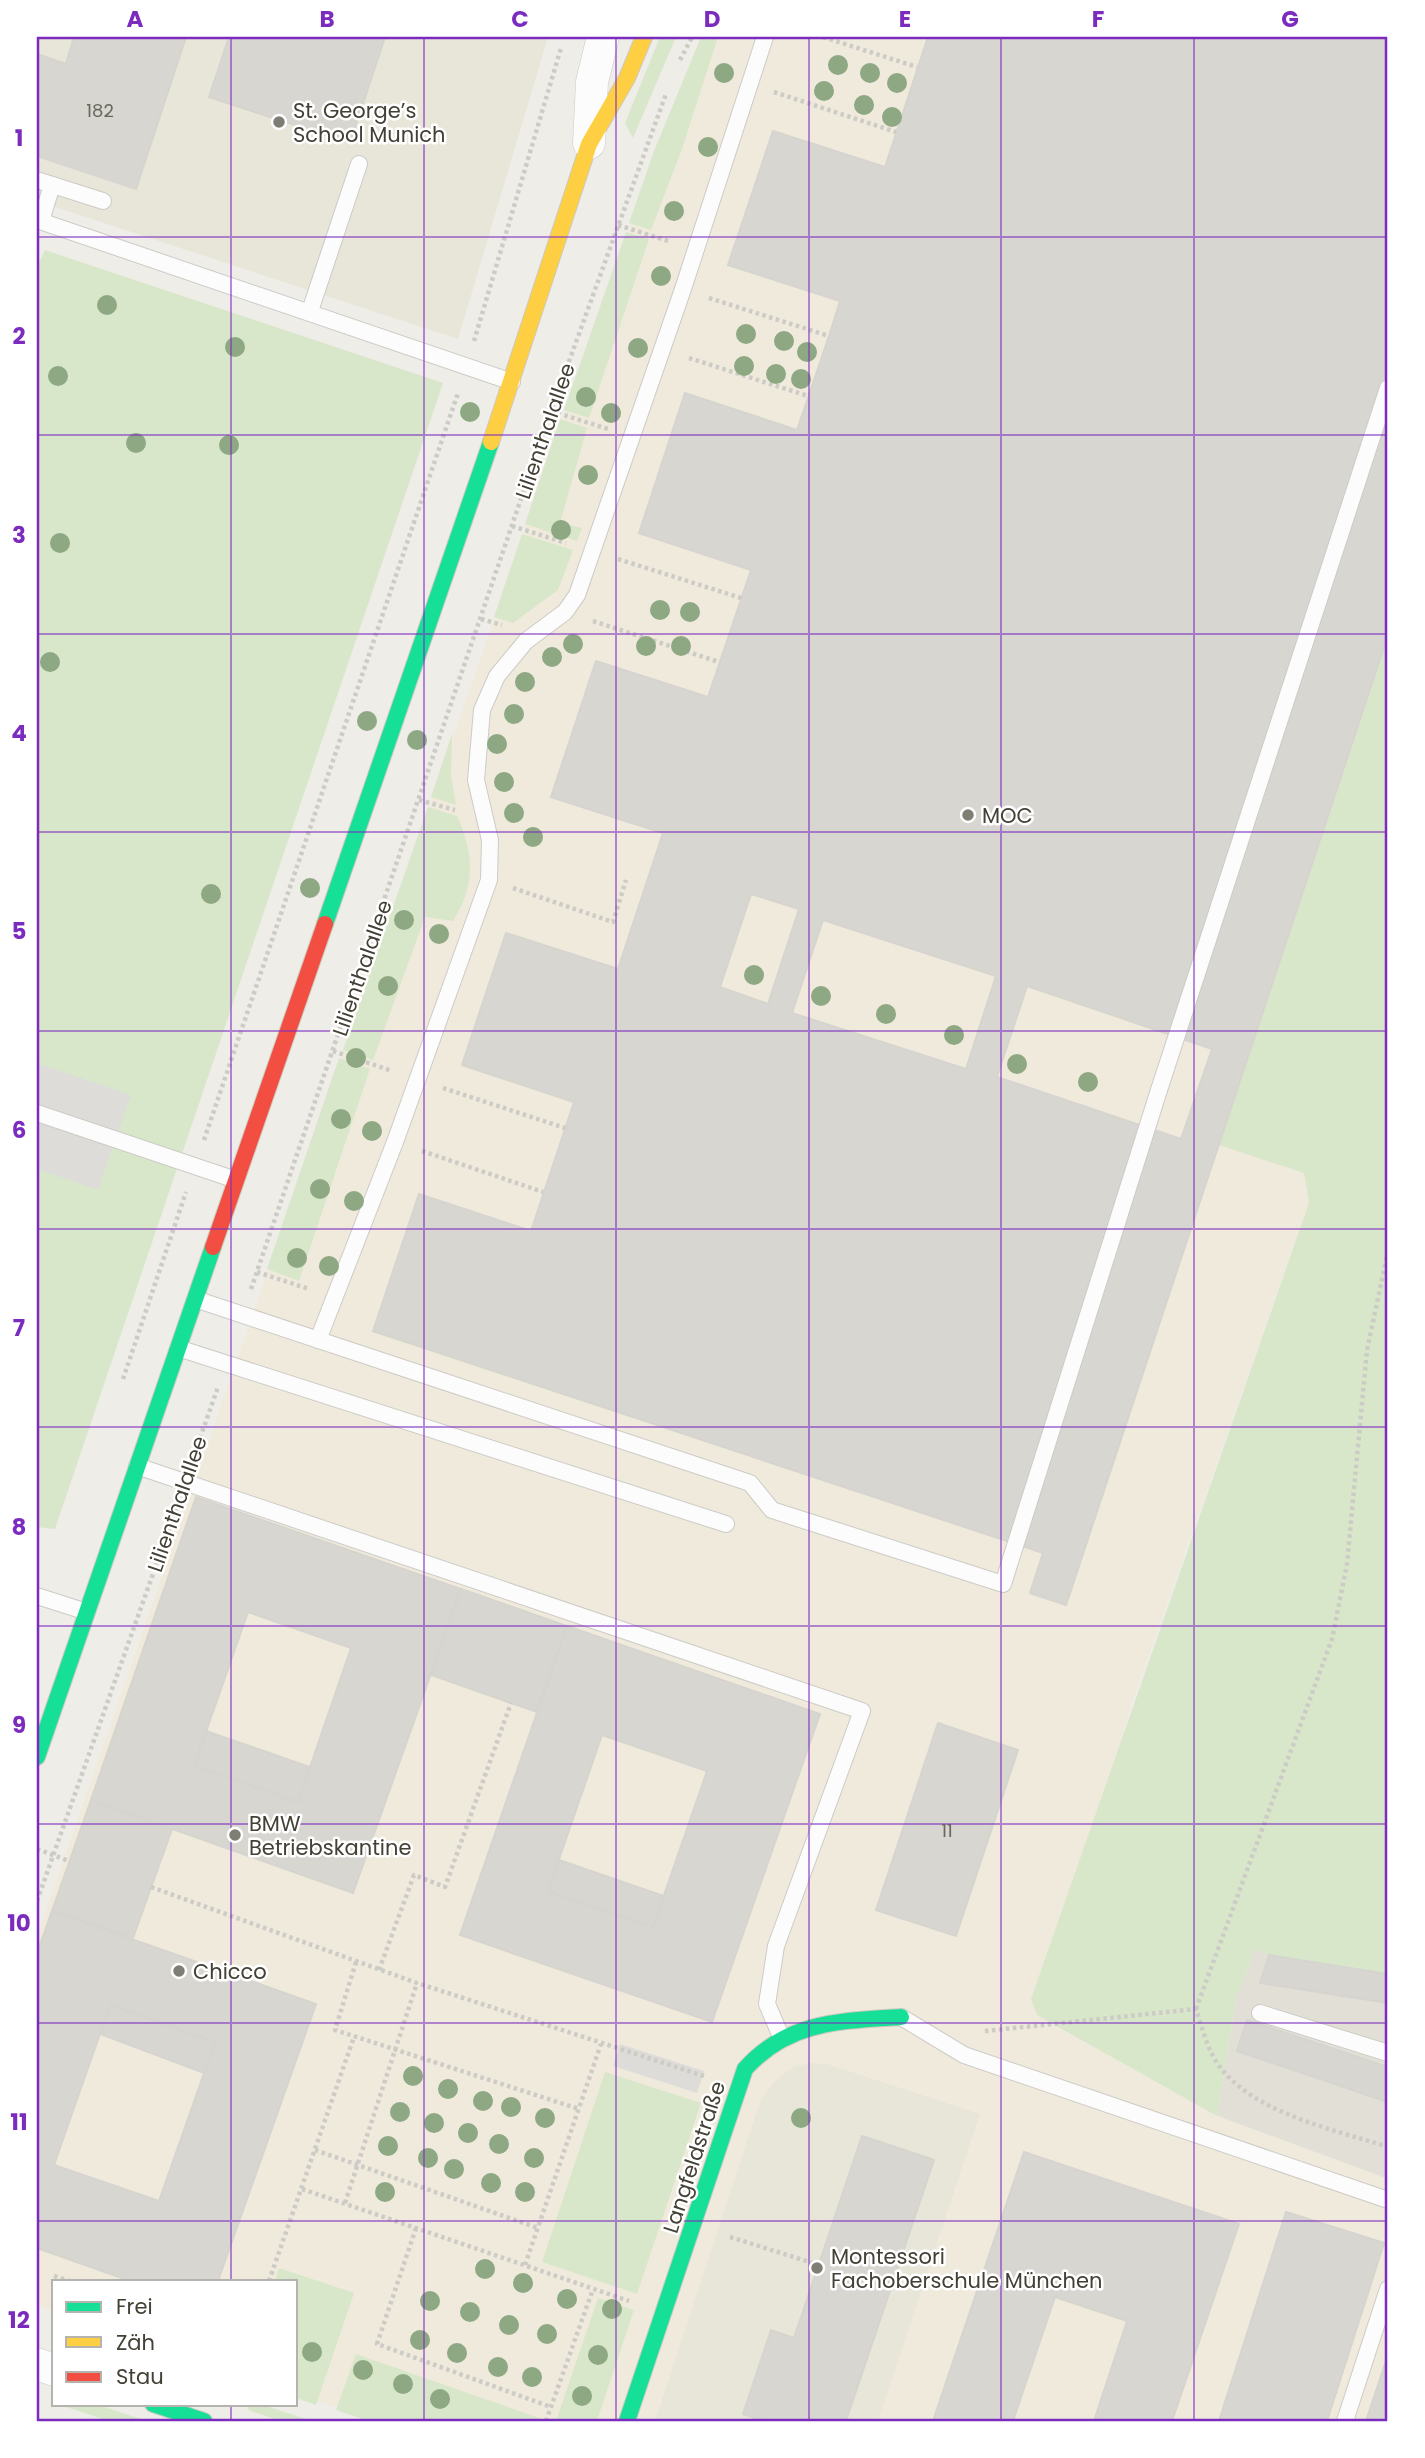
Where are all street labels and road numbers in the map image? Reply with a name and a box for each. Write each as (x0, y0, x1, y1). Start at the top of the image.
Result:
street label: Lilienthalallee (508, 359, 582, 503)
street label: Lilienthalallee (325, 896, 399, 1040)
street label: Lilienthalallee (140, 1432, 214, 1576)
street label: Langfeldstraße (656, 2077, 732, 2237)

